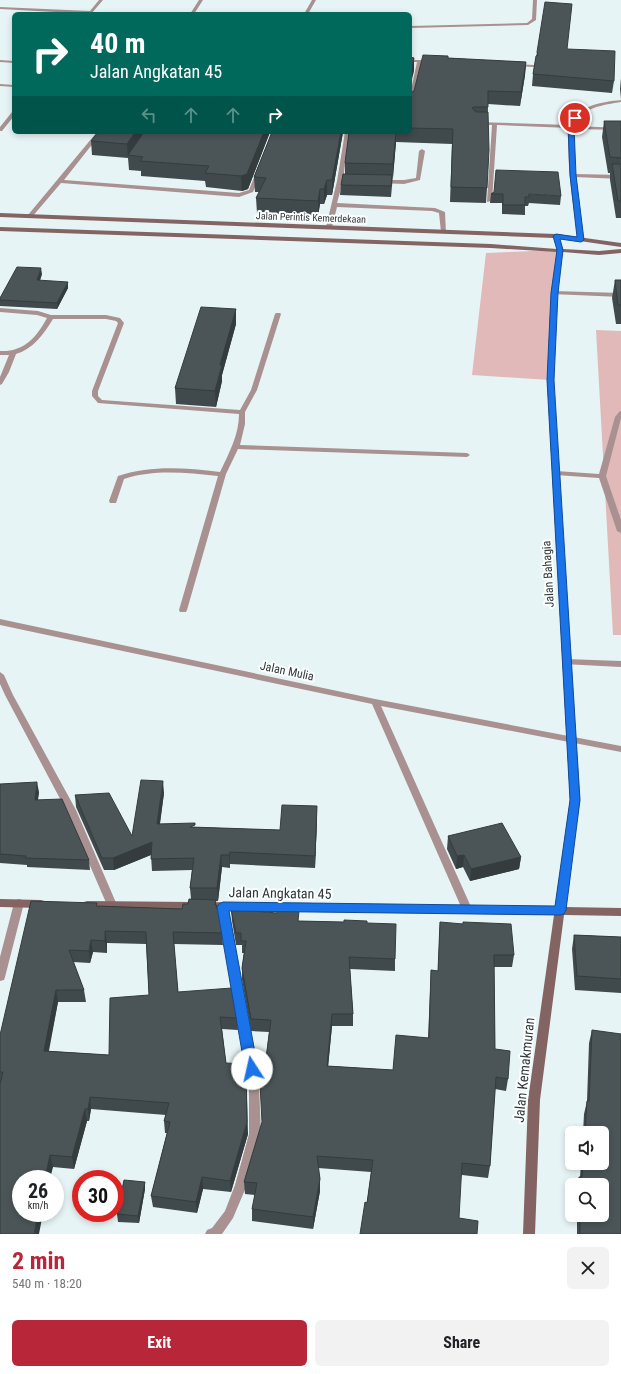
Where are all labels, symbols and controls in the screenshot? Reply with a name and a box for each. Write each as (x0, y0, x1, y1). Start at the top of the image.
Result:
text: 40 m (90, 27, 146, 60)
icon: right (24, 28, 76, 80)
text: Jalan Angkatan 45 (90, 61, 222, 82)
pin (558, 101, 592, 135)
icon: left (138, 104, 160, 126)
icon: ahead (180, 104, 202, 126)
icon: ahead (222, 104, 244, 126)
icon: right (264, 104, 286, 126)
icon: arrive (564, 107, 586, 129)
street label: Jalan Perintis Kemerdekaan (256, 210, 366, 225)
street label: Jalan Bahagia (539, 540, 557, 608)
street label: Jalan Mulia (259, 658, 315, 684)
street label: Jalan Angkatan 45 (228, 884, 332, 902)
street label: Jalan Kemakmuran (511, 1017, 537, 1123)
position arrow (231, 1048, 273, 1090)
map controls (565, 1126, 609, 1222)
button: sound (565, 1126, 609, 1170)
speed limit sign: 30 (72, 1170, 124, 1222)
button: search (565, 1178, 609, 1222)
text: 26 (28, 1179, 48, 1203)
text: km/h (28, 1200, 48, 1211)
text: 2 min (12, 1247, 65, 1275)
button: close (567, 1247, 609, 1289)
text: 540 m · 18:20 (12, 1276, 82, 1291)
button: Exit (12, 1320, 307, 1366)
button: Share (315, 1320, 609, 1366)

